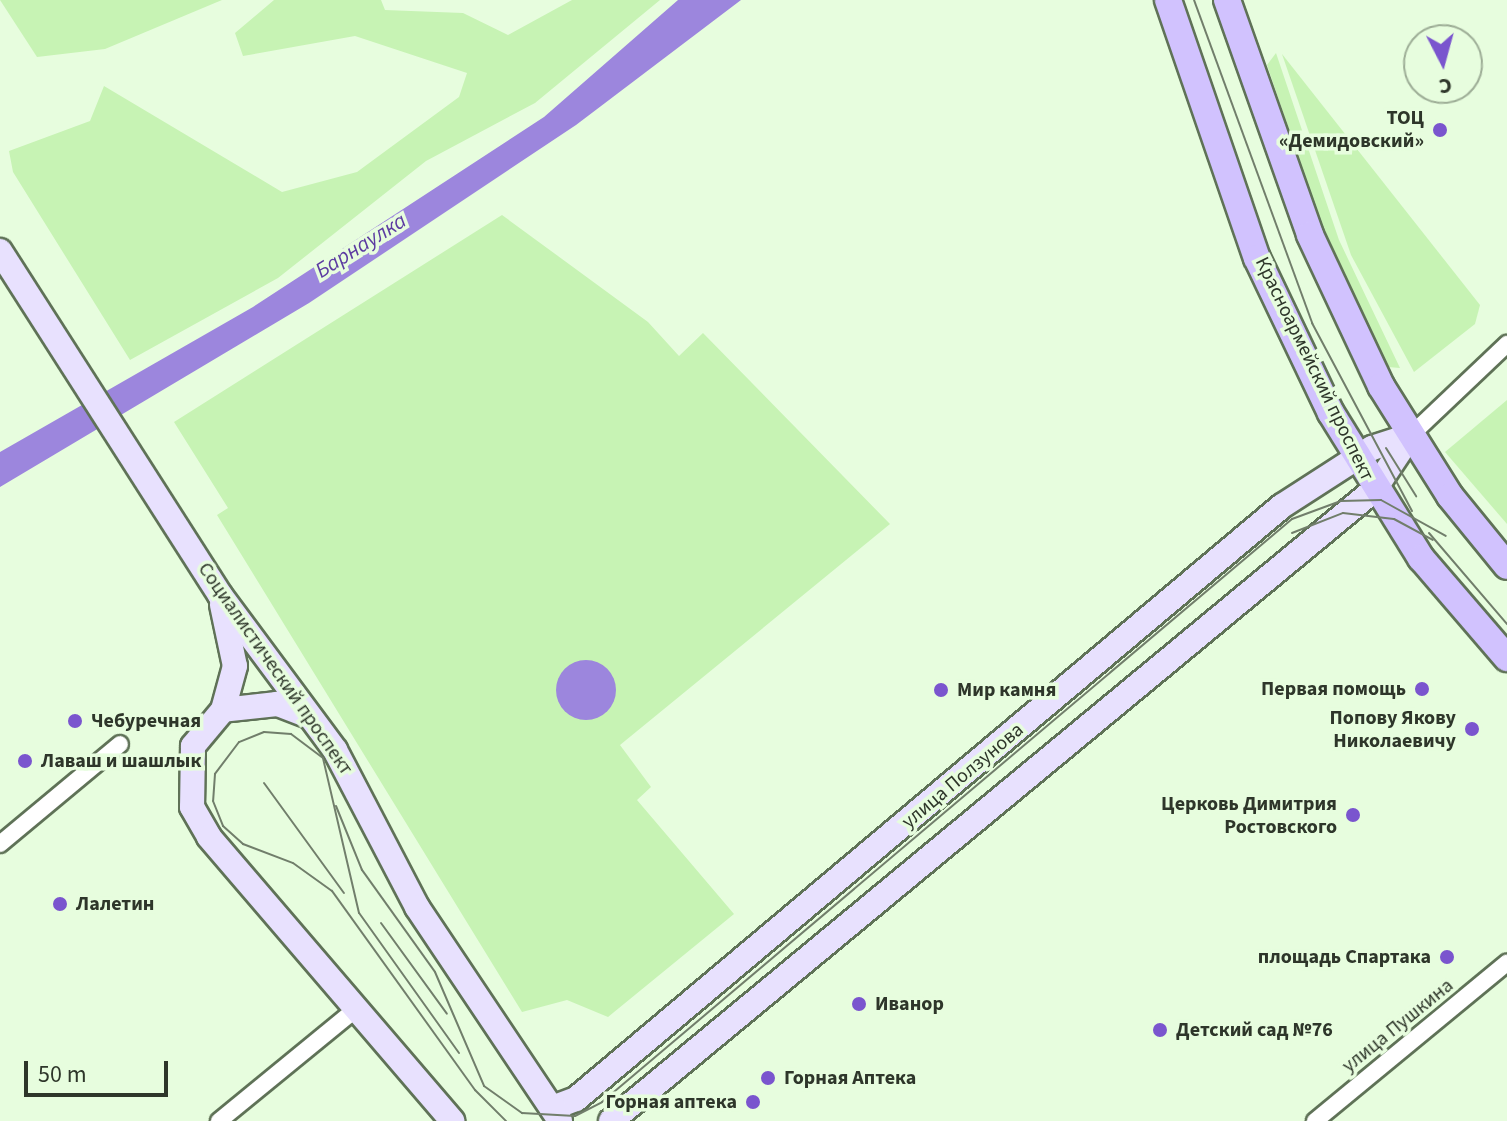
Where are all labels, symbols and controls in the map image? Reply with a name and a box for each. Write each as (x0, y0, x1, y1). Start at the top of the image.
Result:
north arrow (1403, 24, 1483, 104)
text: С (1437, 69, 1453, 102)
place label: ТОЦ «Демидовский» (1279, 106, 1424, 153)
marker: ТОЦ «Демидовский» (1431, 121, 1449, 139)
water label: Барнаулка (311, 208, 411, 284)
street label: Красноармейский проспект (1249, 253, 1379, 485)
street label: Социалистический проспект (192, 558, 358, 780)
place label: Первая помощь (1261, 677, 1406, 701)
place label: Мир камня (957, 678, 1056, 702)
marker: Первая помощь (1413, 680, 1431, 698)
marker: Мир камня (932, 681, 950, 699)
place label: Попову Якову Николаевичу (1330, 706, 1456, 753)
place label: Чебуречная (91, 709, 201, 733)
marker: Чебуречная (66, 712, 84, 730)
street label: улица Ползунова (897, 718, 1029, 834)
marker: Попову Якову Николаевичу (1463, 720, 1481, 738)
place label: Лаваш и шашлык (41, 749, 201, 773)
marker: Лаваш и шашлык (16, 752, 34, 770)
place label: Церковь Димитрия Ростовского (1161, 792, 1337, 839)
marker: Церковь Димитрия Ростовского (1344, 806, 1362, 824)
place label: Лалетин (76, 892, 154, 916)
marker: Лалетин (51, 895, 69, 913)
place label: площадь Спартака (1258, 945, 1431, 969)
marker: площадь Спартака (1438, 948, 1456, 966)
street label: улица Пушкина (1338, 974, 1458, 1078)
place label: Иванор (875, 992, 944, 1016)
marker: Иванор (850, 995, 868, 1013)
place label: Детский сад №76 (1176, 1018, 1333, 1042)
marker: Детский сад №76 (1151, 1021, 1169, 1039)
scale bar (28, 1045, 172, 1095)
text: 50 m (38, 1057, 87, 1092)
place label: Горная Аптека (784, 1066, 916, 1090)
marker: Горная Аптека (759, 1069, 777, 1087)
place label: Горная аптека (606, 1090, 737, 1114)
marker: Горная аптека (744, 1093, 762, 1111)

